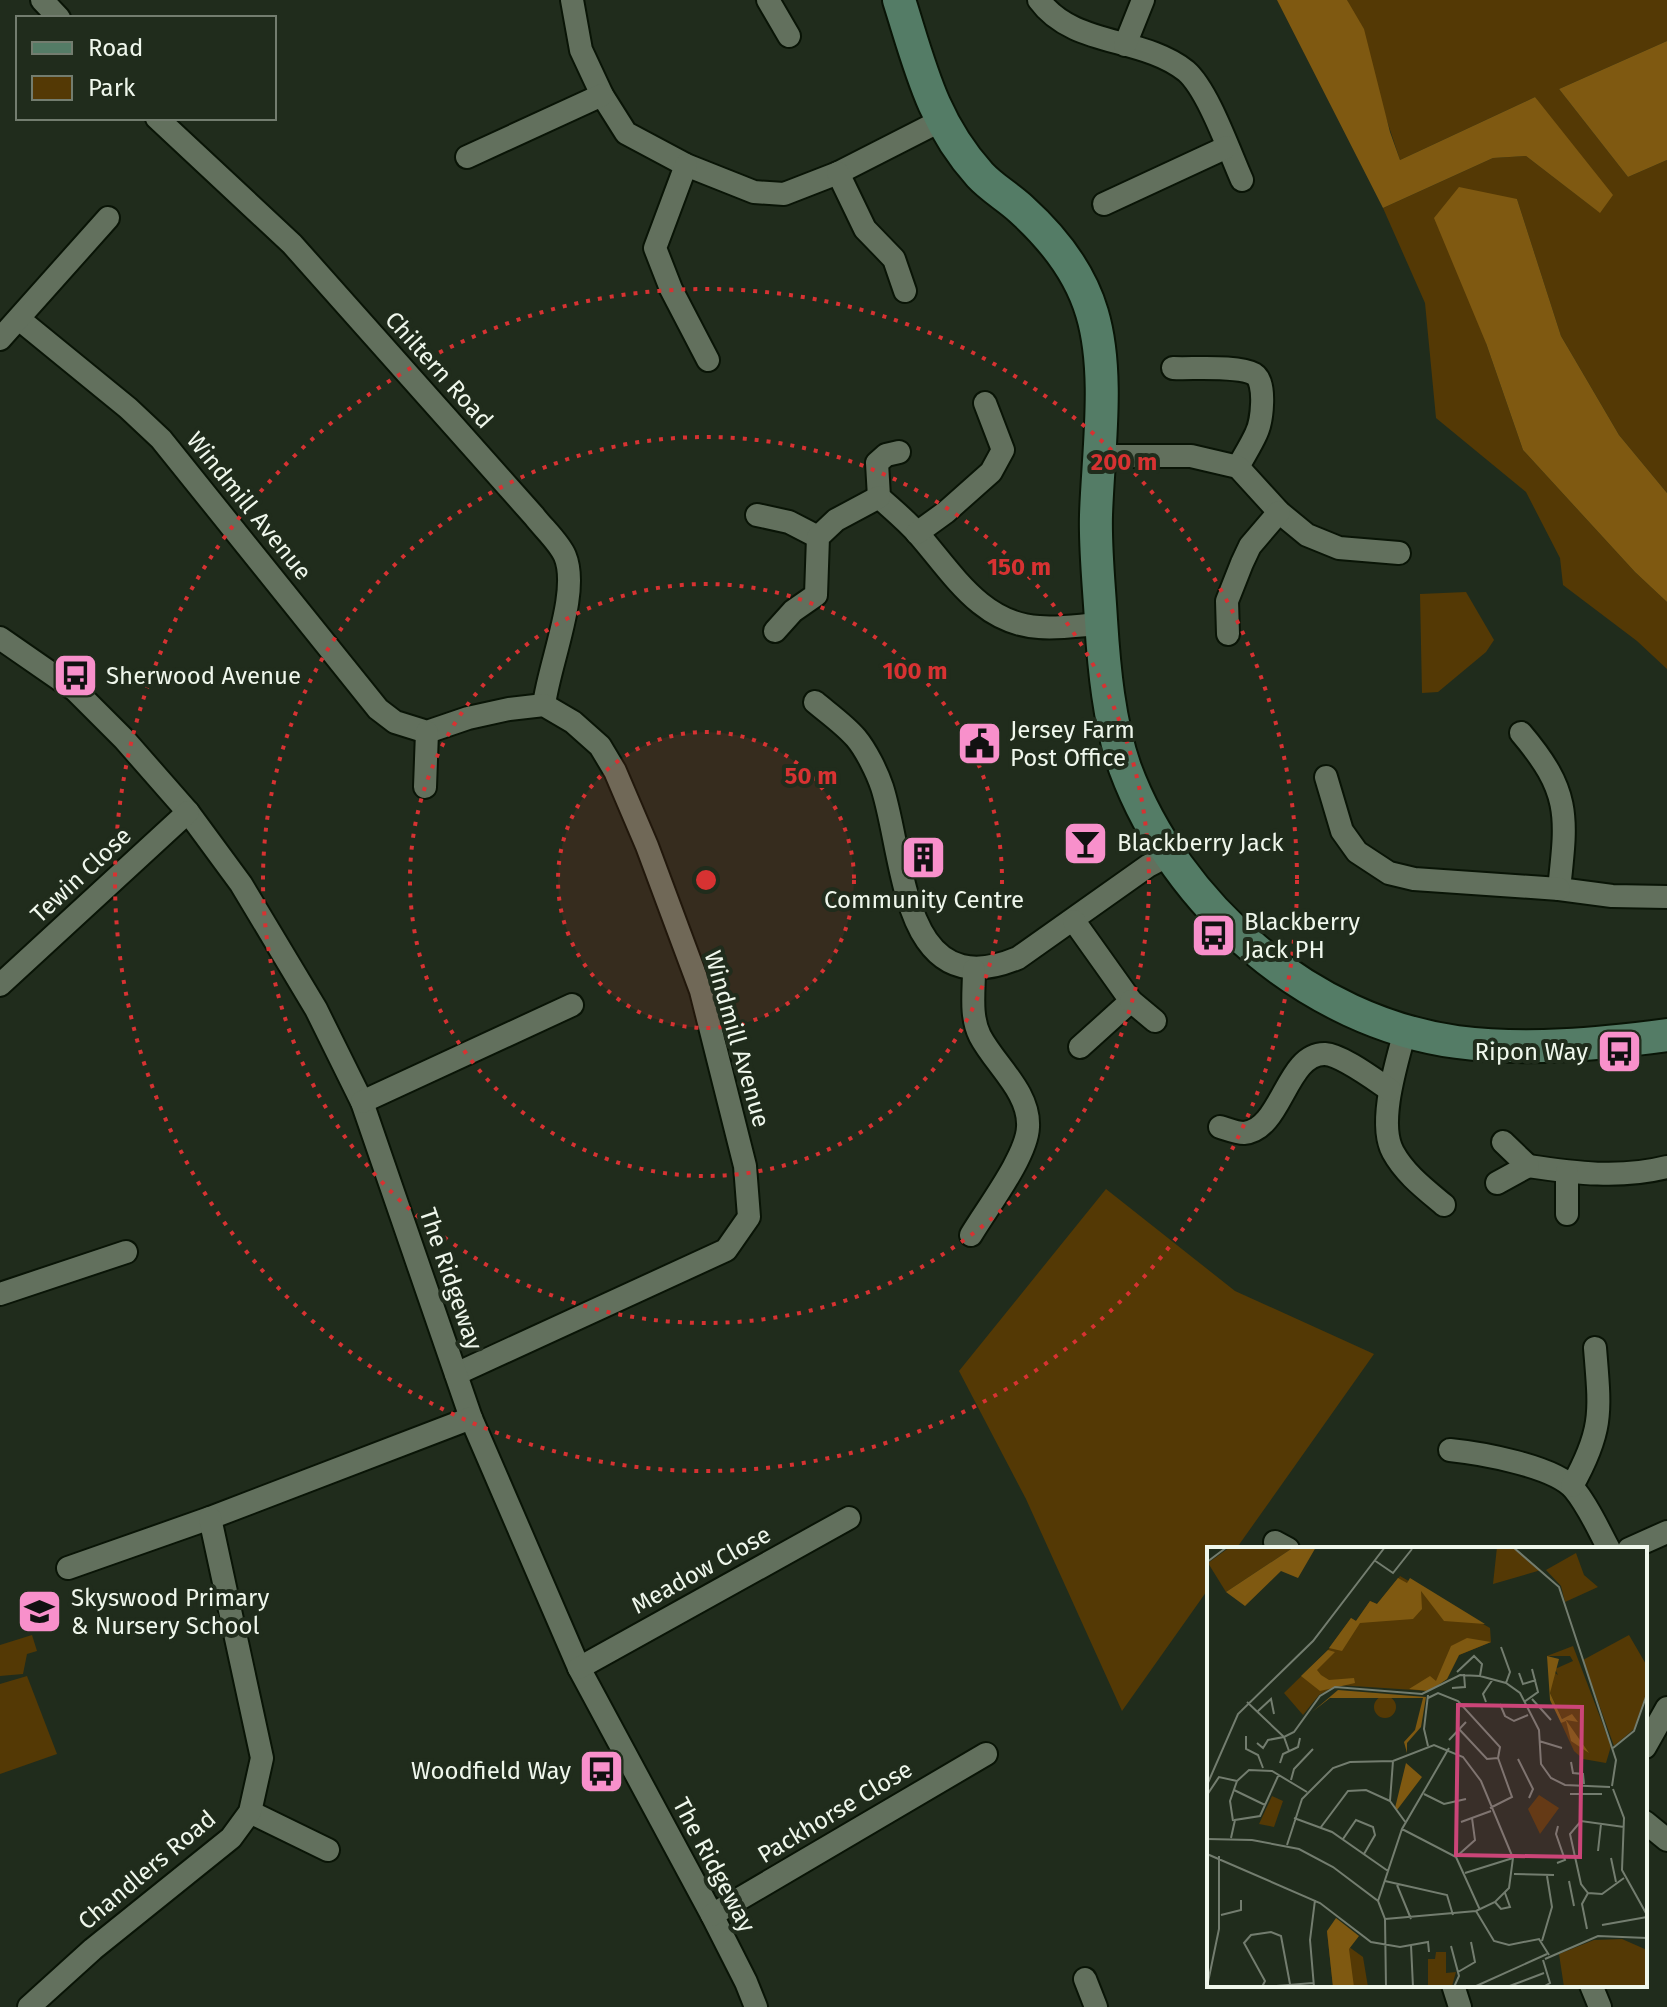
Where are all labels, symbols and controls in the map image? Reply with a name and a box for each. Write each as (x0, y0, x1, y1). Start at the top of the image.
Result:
legend (16, 16, 276, 120)
text: Road (88, 34, 143, 62)
text: Park (88, 74, 136, 102)
street label: Chiltern Road (379, 306, 499, 434)
street label: Windmill Avenue (181, 426, 317, 586)
text: 200 m (1091, 448, 1157, 476)
text: 150 m (987, 553, 1051, 581)
bus stop icon: Sherwood Avenue (51, 652, 99, 700)
text: 100 m (882, 657, 948, 685)
place label: Sherwood Avenue (106, 662, 301, 690)
place label: Jersey Farm Post Office (1010, 716, 1135, 772)
public building icon: Jersey Farm Post Office (955, 720, 1003, 768)
text: 50 m (785, 762, 837, 790)
bar icon: Blackberry Jack (1062, 819, 1110, 867)
street label: Tewin Close (25, 821, 137, 929)
place label: Blackberry Jack (1117, 829, 1284, 857)
building icon: Community Centre (900, 834, 948, 882)
centre of rings (692, 866, 720, 894)
place label: Community Centre (824, 886, 1024, 914)
place label: Blackberry Jack PH (1244, 908, 1360, 964)
bus stop icon: Blackberry Jack PH (1189, 912, 1237, 960)
street label: Windmill Avenue (698, 947, 776, 1131)
bus stop icon: Ripon Way (1595, 1028, 1643, 1076)
place label: Ripon Way (1474, 1038, 1588, 1066)
street label: The Ridgeway (414, 1204, 488, 1354)
street label: Meadow Close (626, 1520, 776, 1620)
inset map (1207, 1547, 1647, 1987)
place label: Skyswood Primary & Nursery School (71, 1584, 269, 1640)
school or university icon: Skyswood Primary & Nursery School (16, 1588, 64, 1636)
bus stop icon: Woodfield Way (578, 1747, 626, 1795)
street label: Packhorse Close (753, 1755, 917, 1869)
place label: Woodfield Way (411, 1757, 571, 1785)
street label: The Ridgeway (667, 1793, 761, 1937)
street label: Chandlers Road (73, 1804, 221, 1936)

